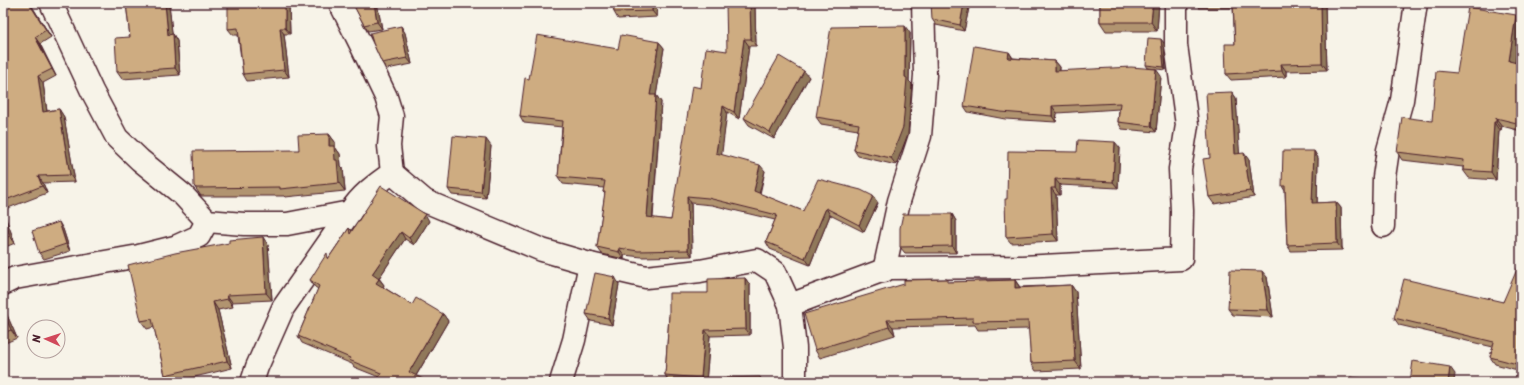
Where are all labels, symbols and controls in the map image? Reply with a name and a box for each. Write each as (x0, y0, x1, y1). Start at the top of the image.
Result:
north arrow (26, 319, 66, 359)
text: N (27, 334, 46, 344)

